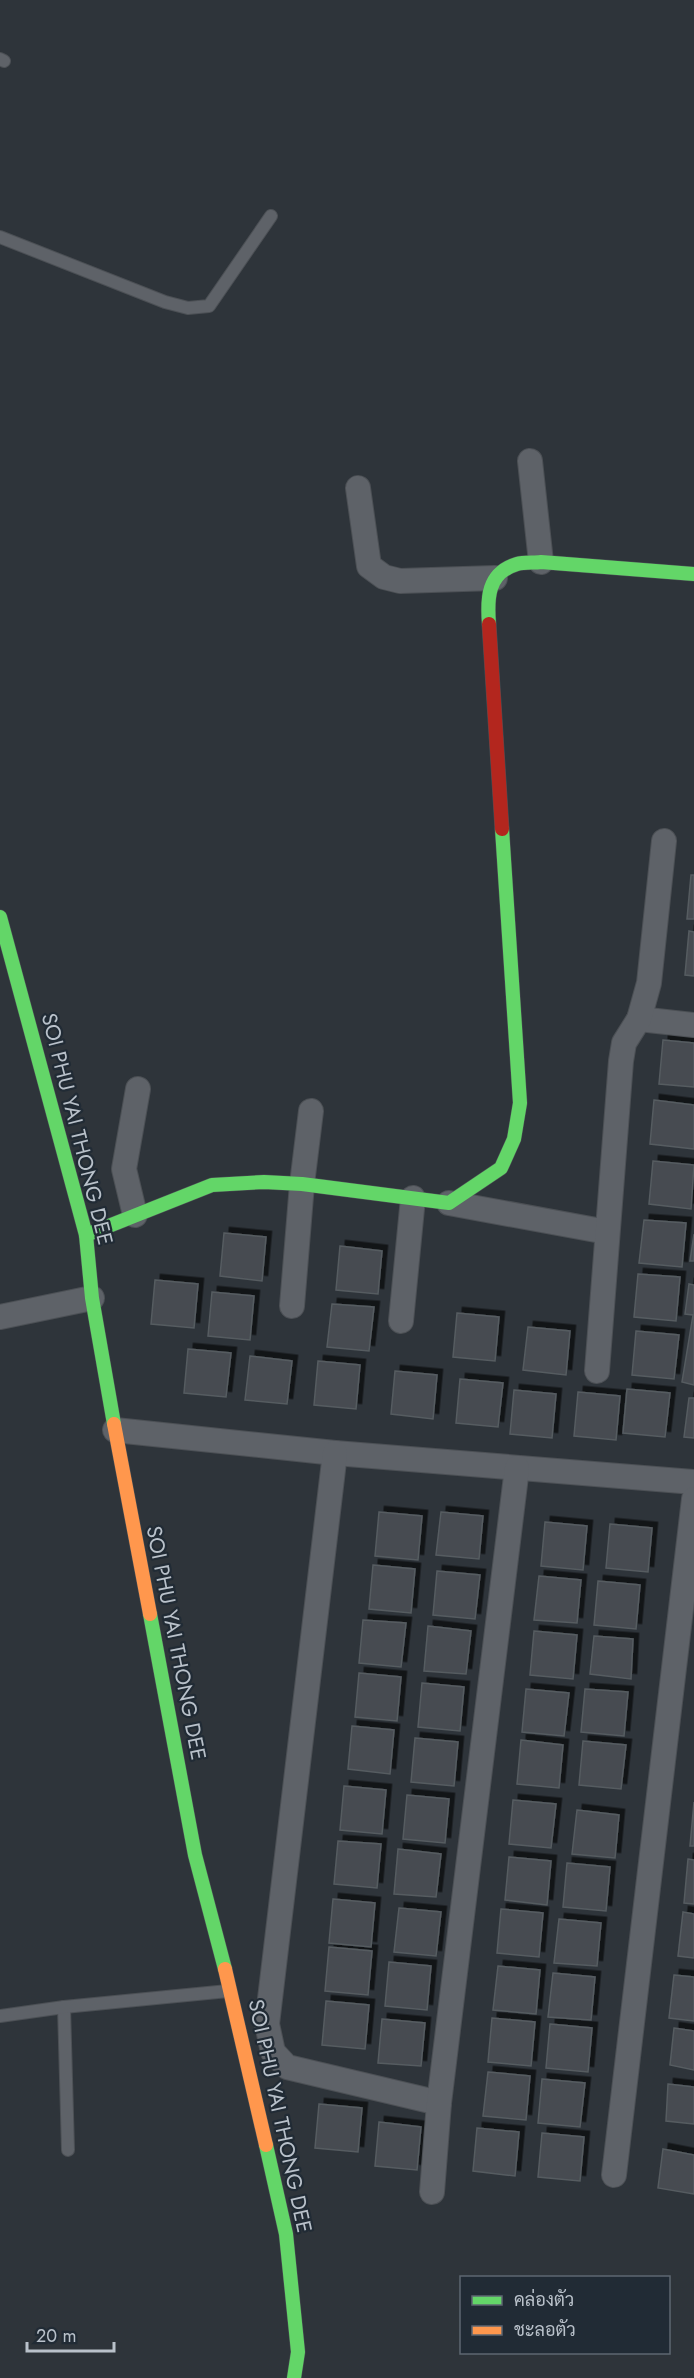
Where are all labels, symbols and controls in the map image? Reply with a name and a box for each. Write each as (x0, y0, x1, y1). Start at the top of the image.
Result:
street label: SOI PHU YAI THONG DEE (34, 1010, 120, 1248)
street label: SOI PHU YAI THONG DEE (139, 1523, 213, 1763)
street label: SOI PHU YAI THONG DEE (241, 1996, 319, 2236)
legend (460, 2276, 670, 2354)
text: คล่องตัว (514, 2287, 574, 2313)
scale bar (27, 2315, 114, 2353)
text: ชะลอตัว (514, 2317, 576, 2343)
text: 20 m (36, 2323, 76, 2349)

